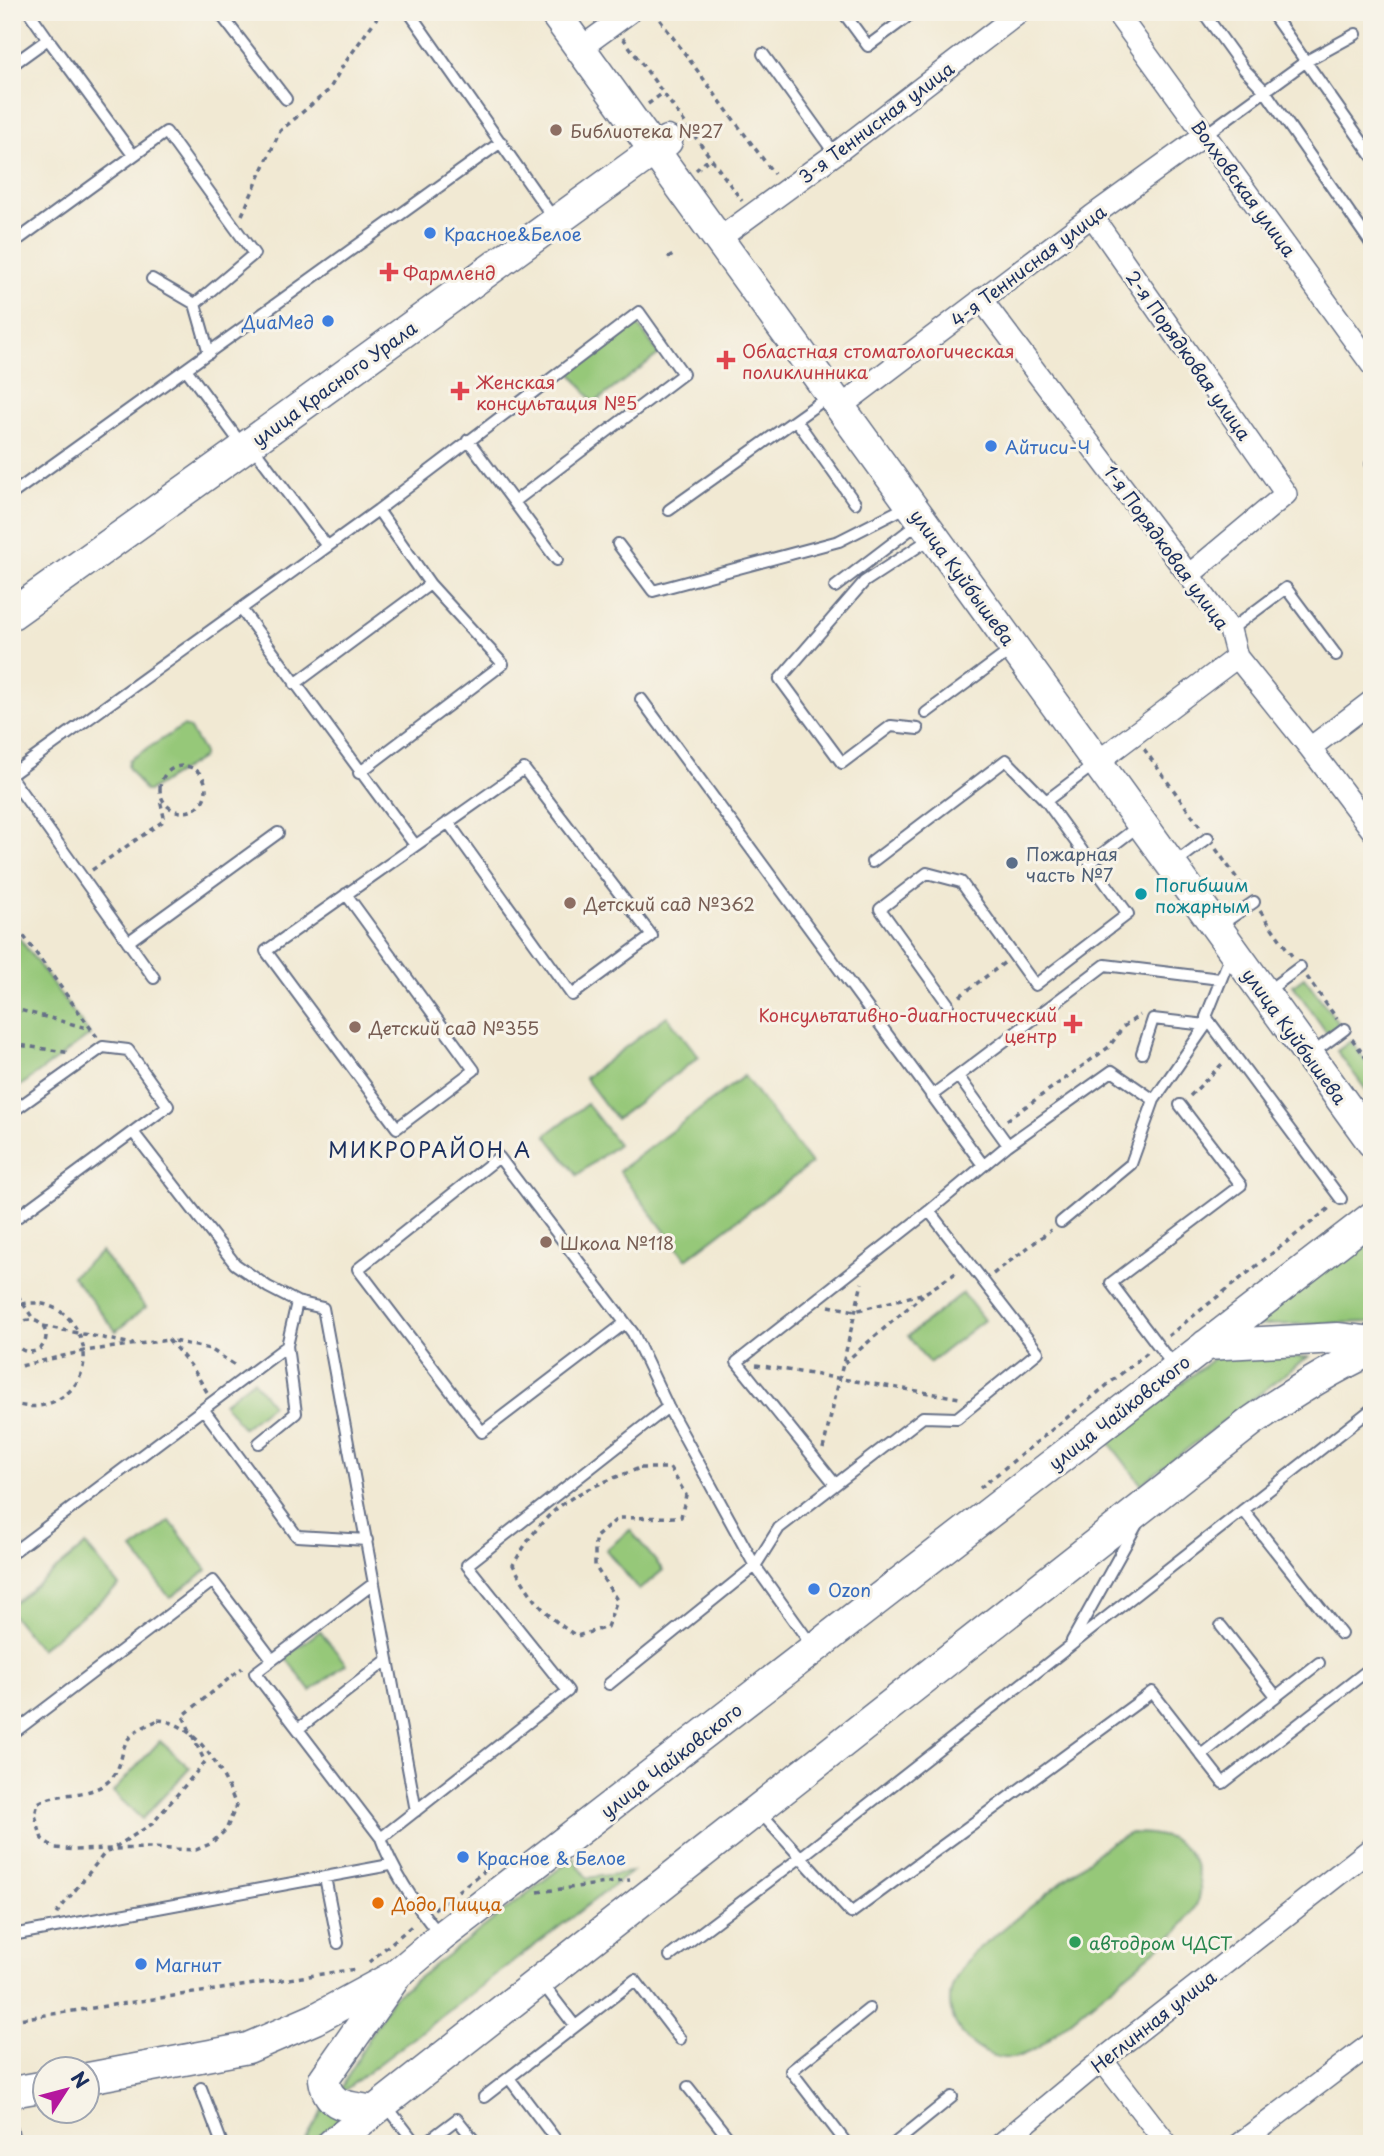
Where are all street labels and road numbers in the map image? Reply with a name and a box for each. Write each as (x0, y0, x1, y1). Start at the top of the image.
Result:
street label: 3-я Теннисная улица (793, 54, 960, 189)
street label: Волховская улица (1185, 114, 1303, 262)
street label: 4-я Теннисная улица (945, 197, 1112, 332)
street label: 2-я Порядковая улица (1120, 264, 1258, 446)
street label: улица Красного Урала (246, 313, 423, 452)
street label: 1-я Порядковая улица (1098, 459, 1236, 635)
street label: улица Куйбышева (904, 503, 1022, 651)
street label: улица Куйбышева (1236, 962, 1354, 1110)
street label: улица Чайковского (1042, 1348, 1196, 1476)
street label: улица Чайковского (594, 1696, 748, 1824)
street label: Неглинная улица (1084, 1963, 1222, 2079)

